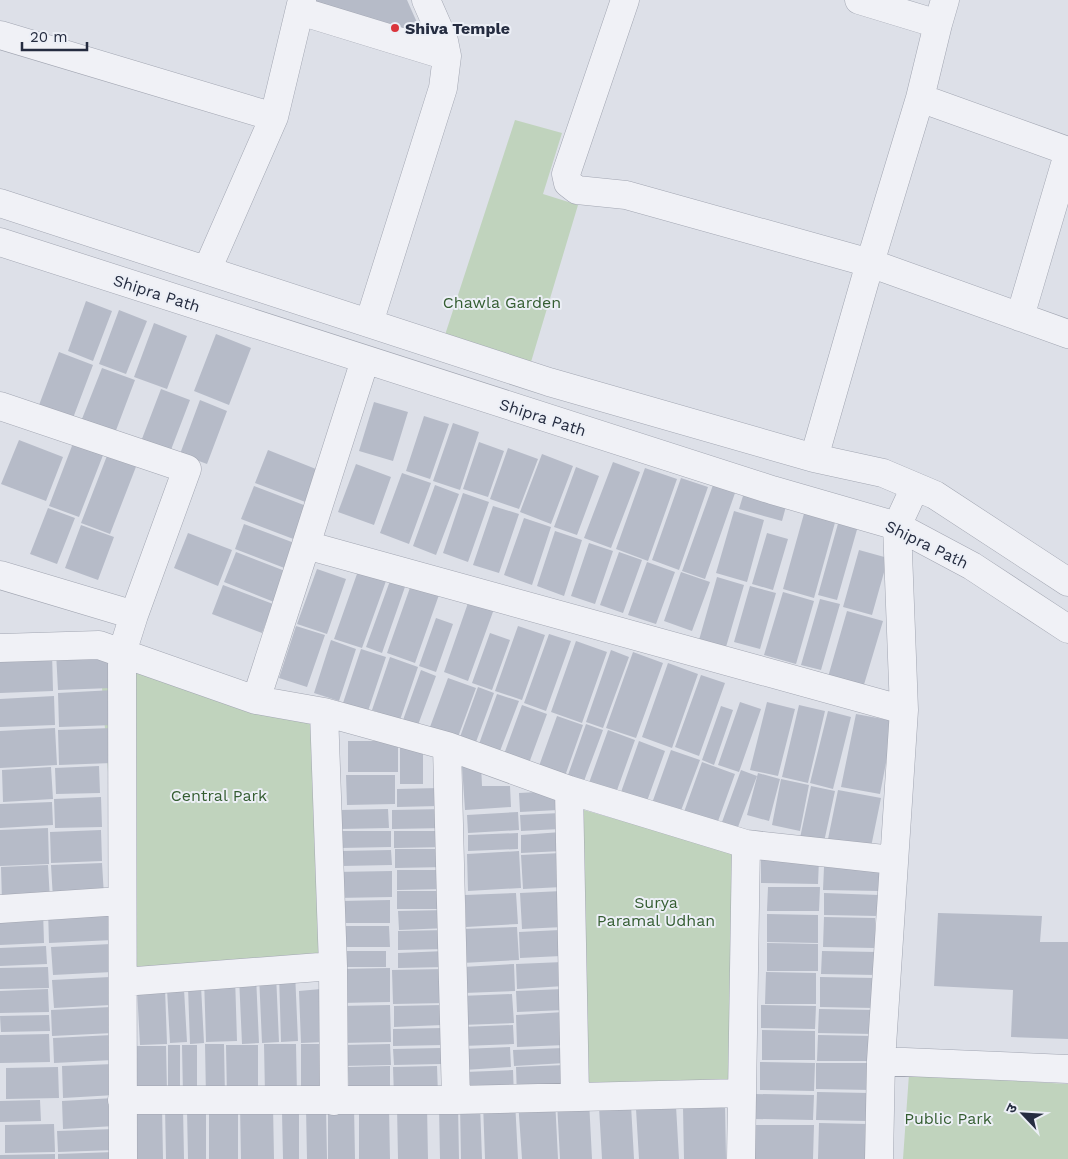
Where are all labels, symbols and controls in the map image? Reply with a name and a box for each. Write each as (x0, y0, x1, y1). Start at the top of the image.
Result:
place label: Shiva Temple (405, 19, 510, 38)
scale bar (22, 20, 88, 52)
marker: Shiva Temple (389, 22, 401, 34)
text: 20 m (30, 28, 68, 46)
street label: Shipra Path (111, 271, 203, 316)
park label: Chawla Garden (443, 293, 561, 312)
street label: Shipra Path (497, 395, 589, 440)
street label: Shipra Path (882, 516, 971, 573)
park label: Central Park (171, 786, 267, 805)
park label: Surya Paramal Udhan (597, 893, 715, 930)
north arrow (998, 1089, 1048, 1139)
text: उ (1002, 1101, 1021, 1116)
park label: Public Park (904, 1109, 992, 1128)

